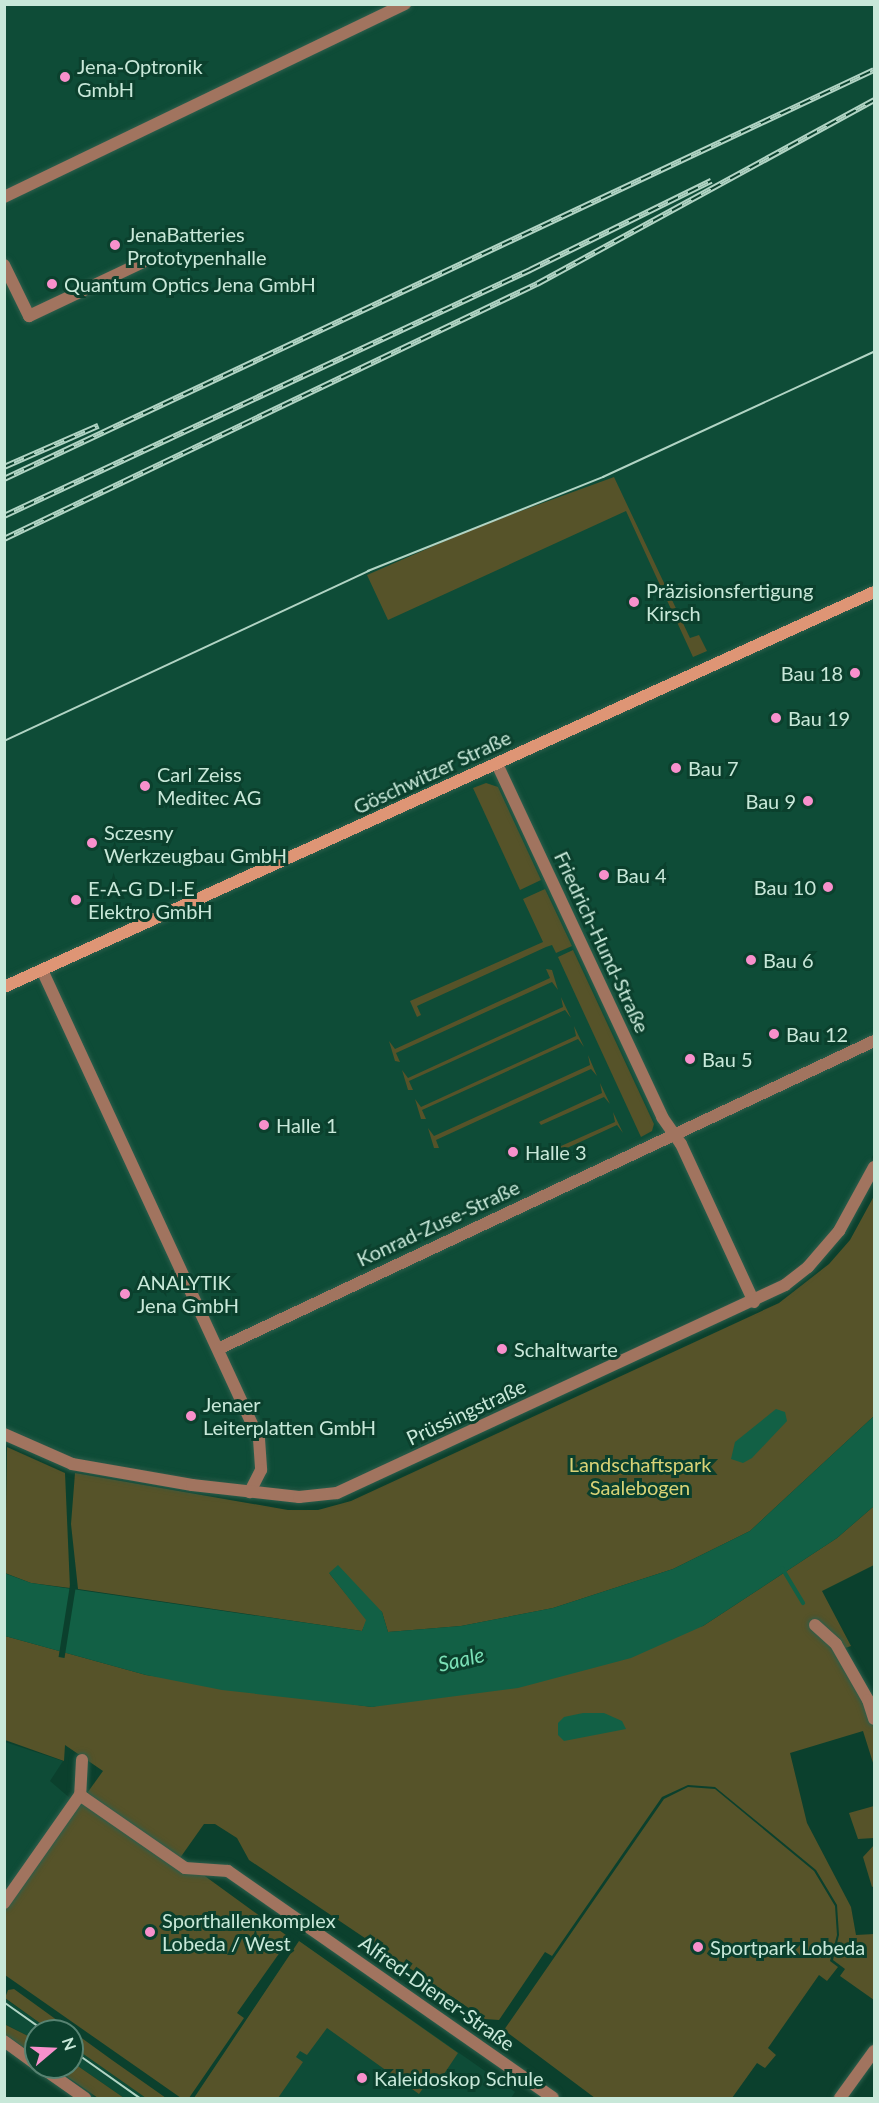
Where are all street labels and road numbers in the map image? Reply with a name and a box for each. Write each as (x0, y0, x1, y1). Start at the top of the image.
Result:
street label: Göschwitzer Straße (349, 725, 515, 819)
street label: Friedrich-Hund-Straße (549, 848, 655, 1036)
street label: Konrad-Zuse-Straße (353, 1175, 523, 1271)
street label: Prüssingstraße (402, 1374, 530, 1450)
street label: Alfred-Diener-Straße (355, 1930, 519, 2056)

